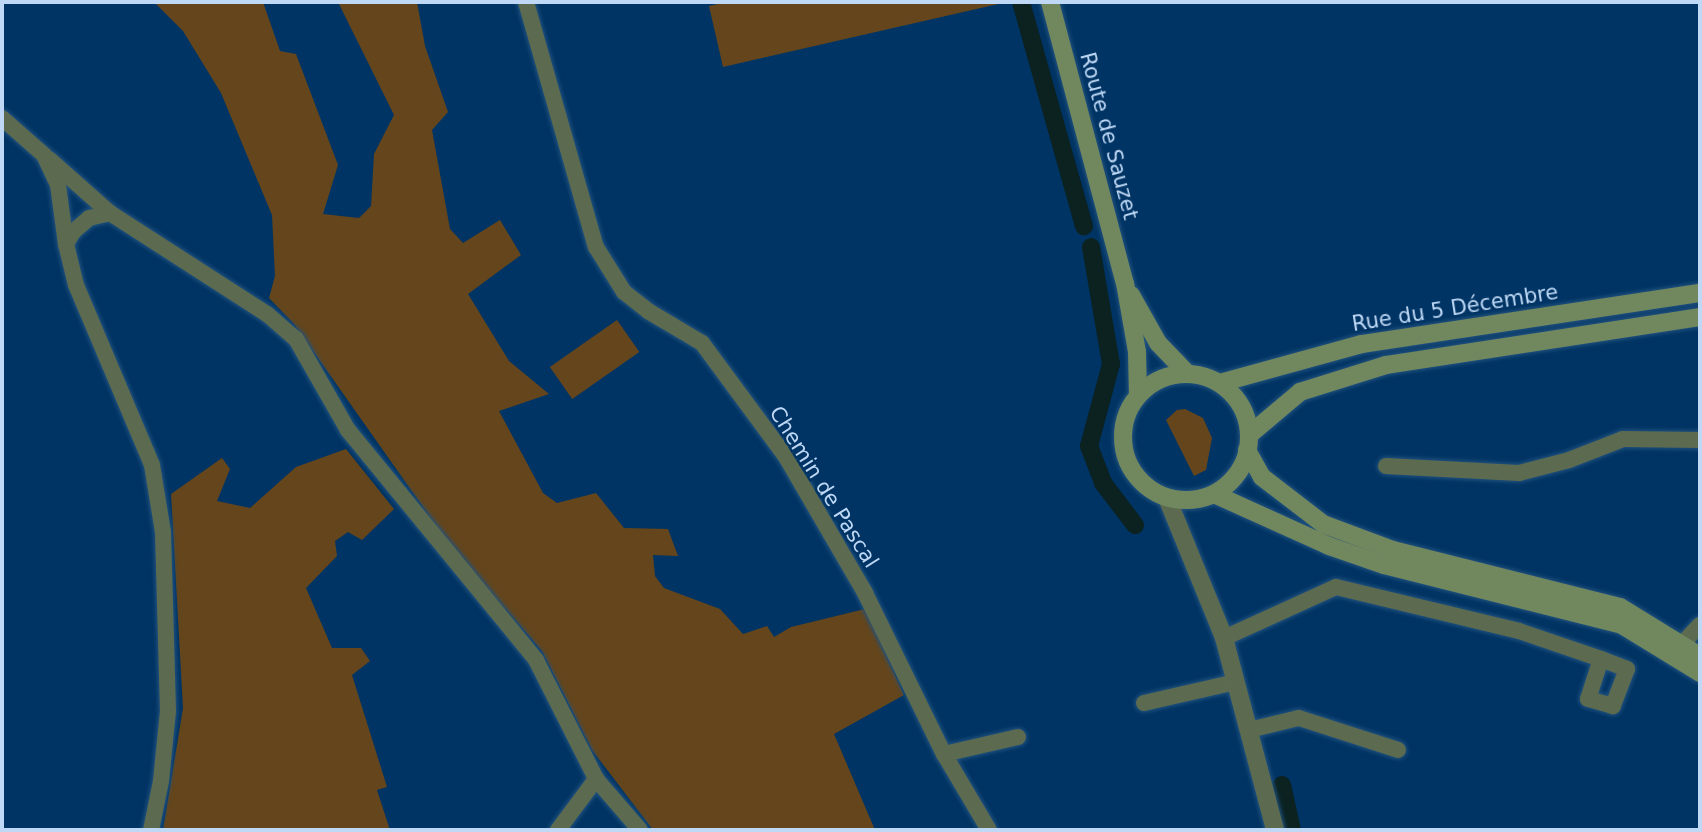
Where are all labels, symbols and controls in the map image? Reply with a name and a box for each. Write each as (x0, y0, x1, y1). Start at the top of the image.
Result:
street label: Route de Sauzet (1075, 50, 1143, 222)
street label: Rue du 5 Décembre (1350, 279, 1560, 337)
street label: Chemin de Pascal (764, 402, 884, 572)

